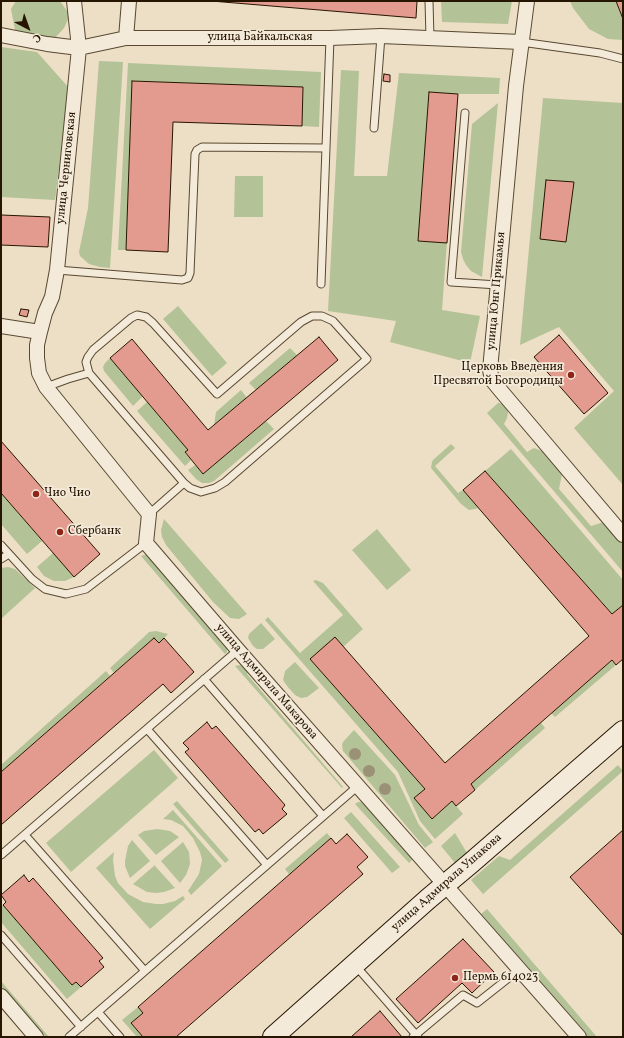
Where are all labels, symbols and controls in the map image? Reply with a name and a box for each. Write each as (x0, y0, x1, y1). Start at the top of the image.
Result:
north arrow (8, 8, 48, 48)
text: С (29, 29, 44, 45)
street label: улица Байкальская (207, 31, 313, 45)
street label: улица Черниговская (54, 111, 80, 225)
street label: улица Юнг Прикамья (485, 231, 509, 351)
place label: Церковь Введения Пресвятой Богородицы (433, 361, 563, 389)
marker: Церковь Введения Пресвятой Богородицы (566, 370, 576, 380)
place label: Чио Чио (44, 487, 91, 501)
marker: Чио Чио (31, 489, 41, 499)
place label: Сбербанк (68, 525, 121, 539)
marker: Сбербанк (55, 527, 65, 537)
street label: улица Адмирала Макарова (212, 621, 320, 743)
street label: улица Адмирала Ушакова (389, 831, 505, 935)
place label: Пермь 614023 (463, 971, 538, 985)
marker: Пермь 614023 (450, 973, 460, 983)

